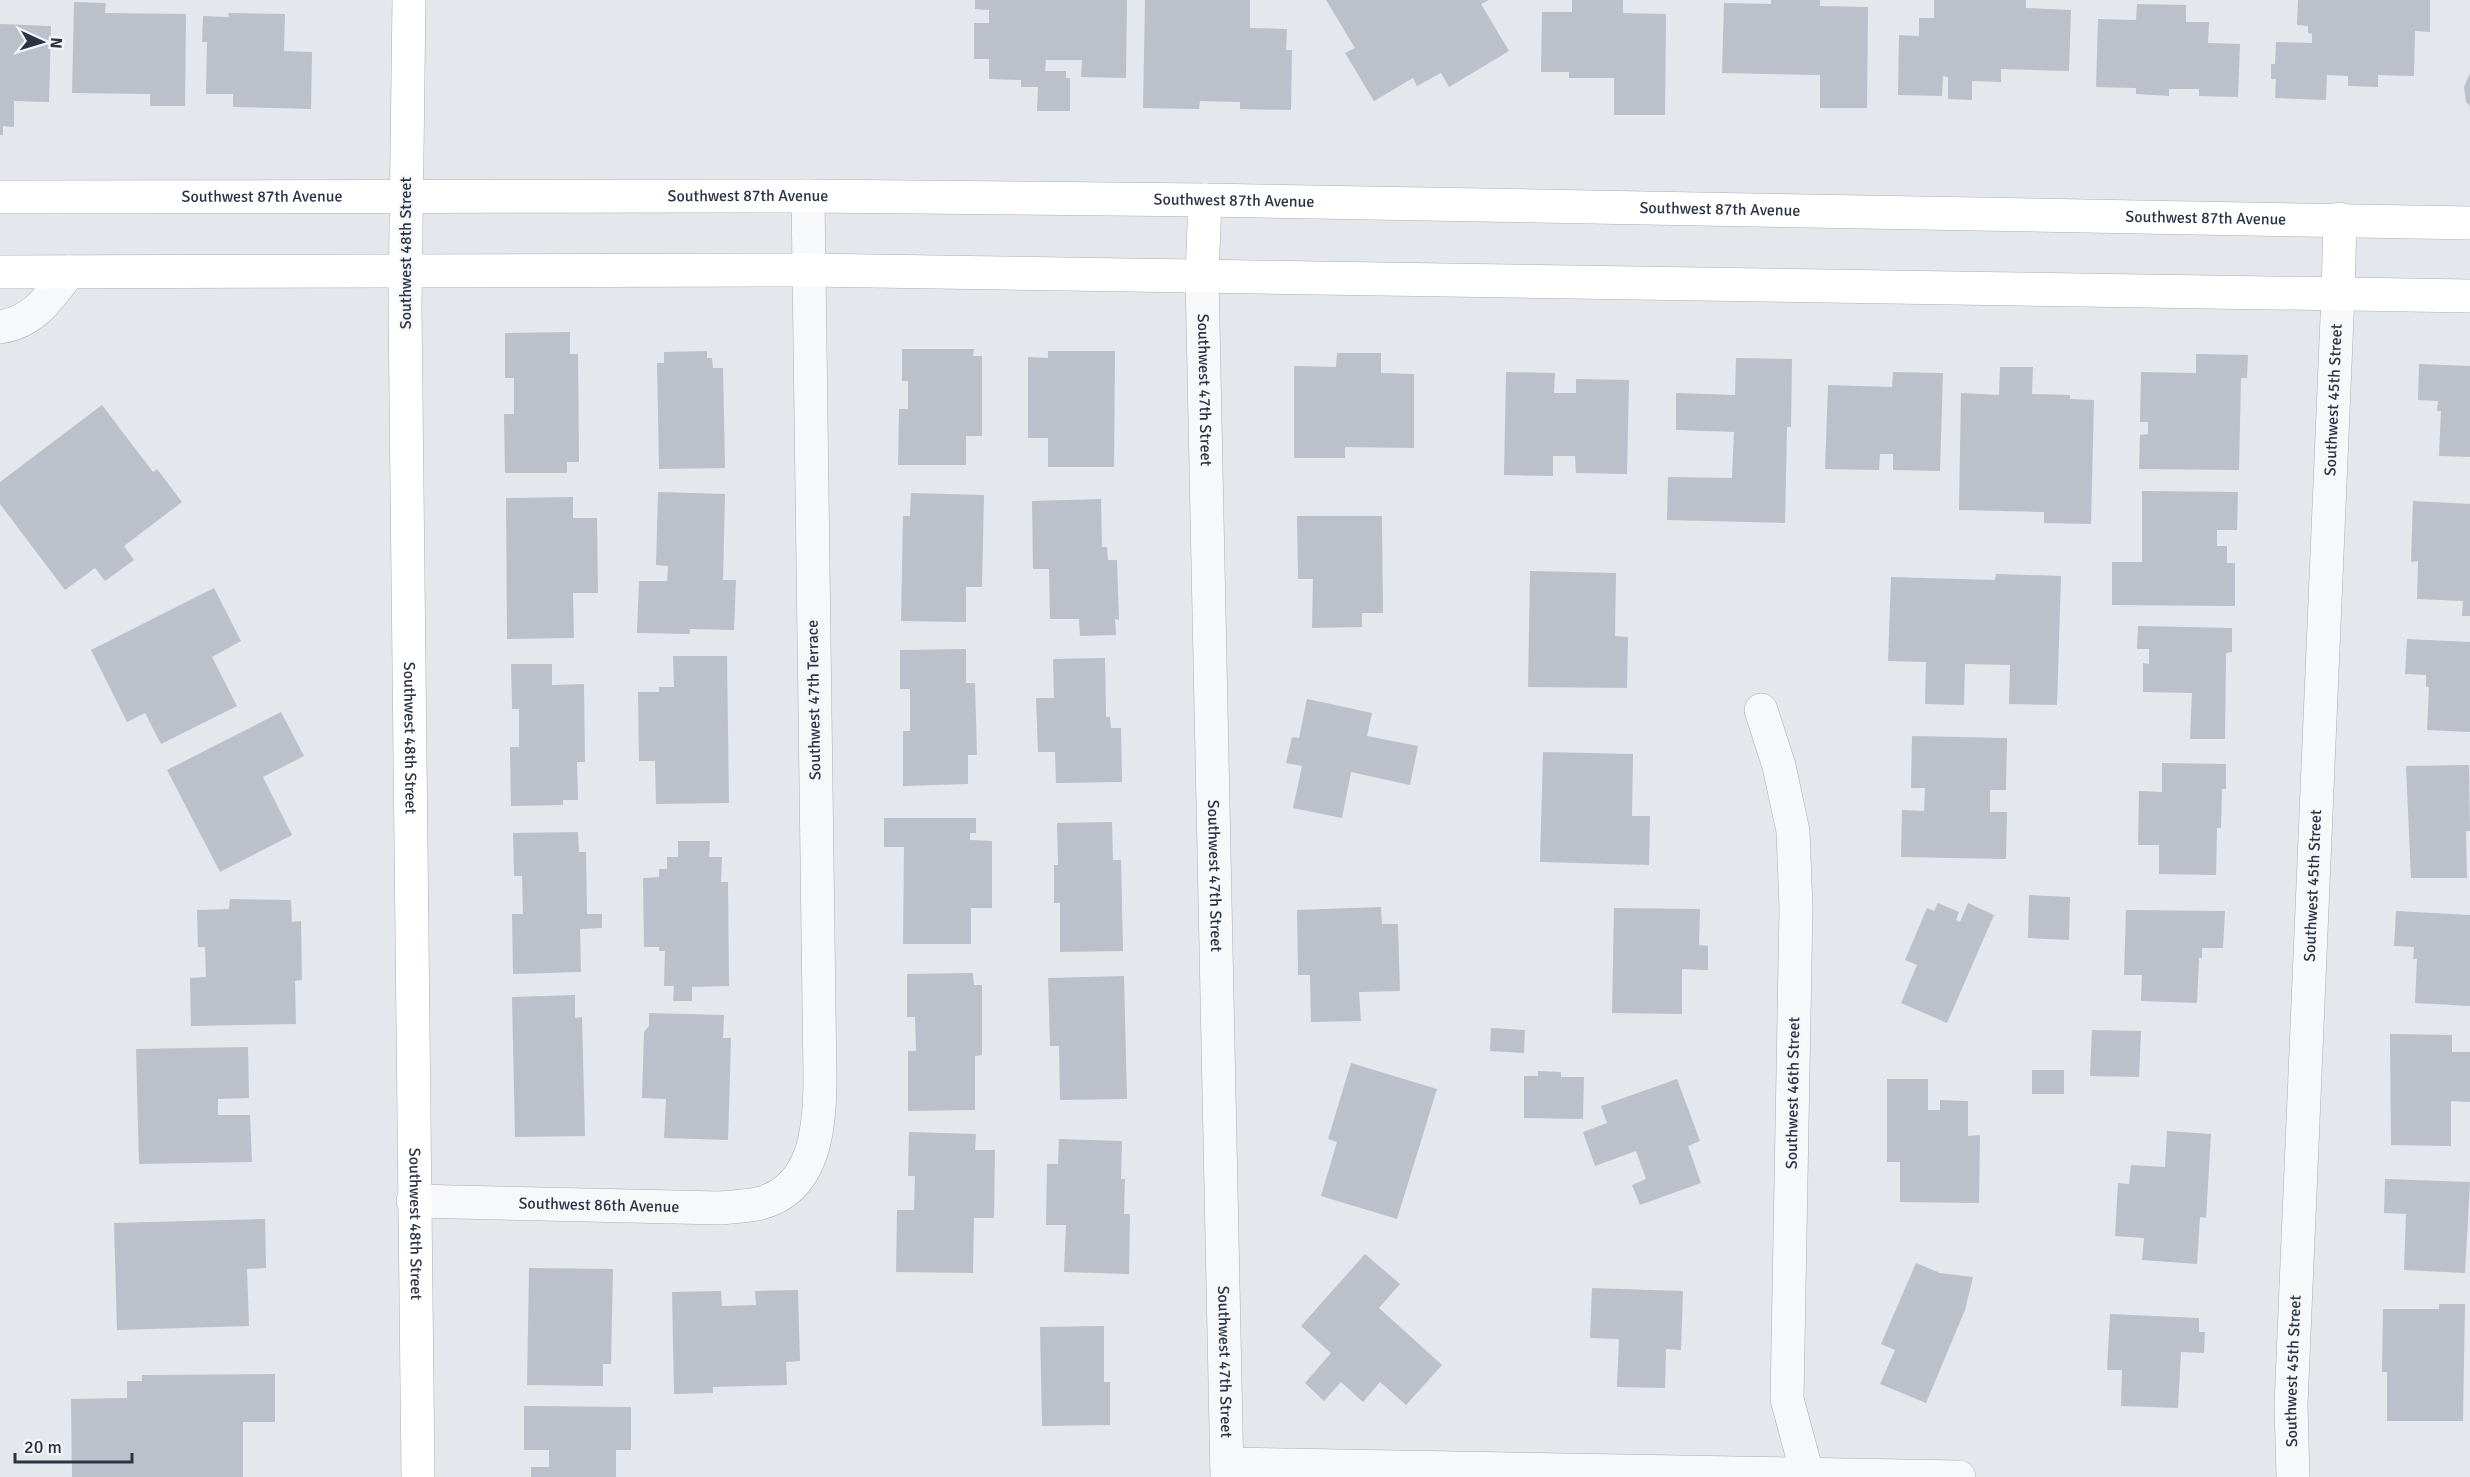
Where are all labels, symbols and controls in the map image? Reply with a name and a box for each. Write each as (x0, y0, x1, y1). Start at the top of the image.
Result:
north arrow (12, 12, 72, 72)
text: N (46, 37, 66, 49)
street label: Southwest 48th Street (396, 176, 416, 329)
street label: Southwest 87th Avenue (668, 186, 829, 206)
street label: Southwest 87th Avenue (182, 187, 342, 207)
street label: Southwest 87th Avenue (1153, 189, 1315, 212)
street label: Southwest 87th Avenue (1639, 198, 1800, 221)
street label: Southwest 87th Avenue (2125, 207, 2286, 230)
street label: Southwest 47th Street (1193, 314, 1216, 467)
street label: Southwest 45th Street (2320, 323, 2347, 477)
street label: Southwest 47th Terrace (803, 620, 825, 780)
street label: Southwest 48th Street (399, 662, 421, 815)
street label: Southwest 47th Street (1203, 799, 1226, 953)
street label: Southwest 45th Street (2300, 809, 2326, 962)
street label: Southwest 46th Street (1782, 1016, 1804, 1169)
street label: Southwest 48th Street (404, 1148, 426, 1301)
street label: Southwest 86th Avenue (518, 1193, 680, 1217)
street label: Southwest 47th Street (1213, 1285, 1236, 1439)
street label: Southwest 45th Street (2281, 1294, 2306, 1448)
scale bar (15, 1426, 132, 1464)
text: 20 m (24, 1436, 62, 1458)

